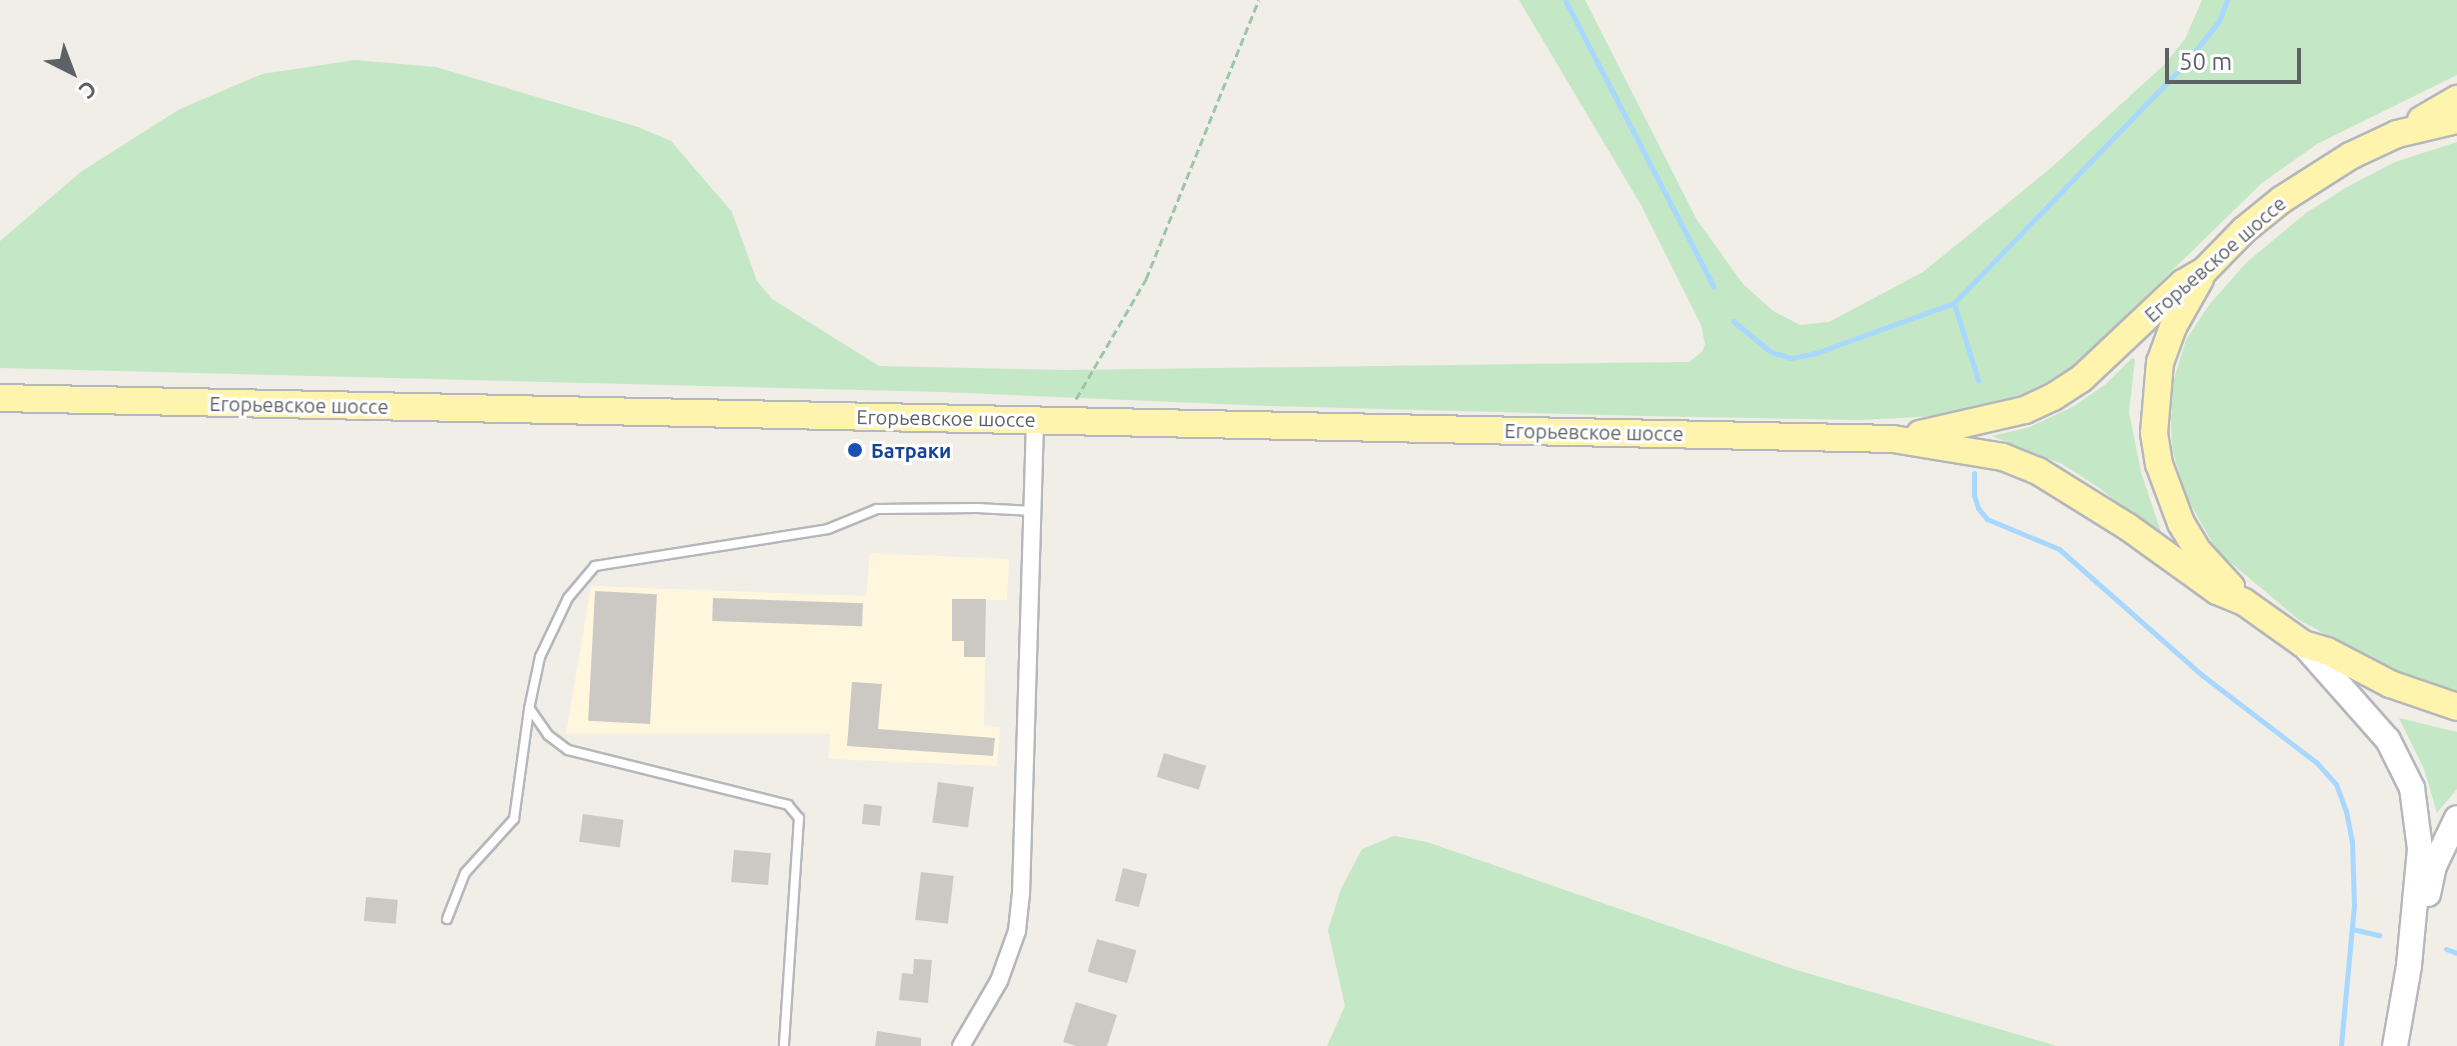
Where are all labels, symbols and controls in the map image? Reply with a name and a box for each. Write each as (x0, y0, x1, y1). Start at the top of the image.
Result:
north arrow (32, 32, 112, 112)
scale bar (2169, 32, 2305, 82)
text: 50 m (2179, 48, 2232, 75)
text: С (75, 76, 102, 104)
street label: Егорьевское шоссе (2140, 191, 2290, 327)
street label: Егорьевское шоссе (209, 391, 389, 419)
street label: Егорьевское шоссе (856, 404, 1036, 432)
street label: Егорьевское шоссе (1504, 418, 1684, 446)
place label: Батраки (871, 438, 951, 462)
marker: Батраки (846, 441, 864, 459)

